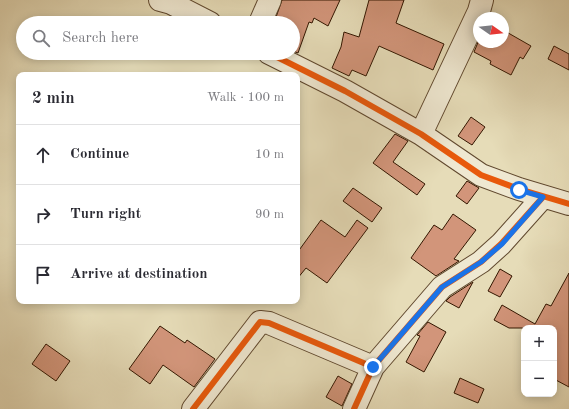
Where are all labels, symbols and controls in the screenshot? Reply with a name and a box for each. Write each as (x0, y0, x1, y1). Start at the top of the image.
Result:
north arrow (473, 12, 509, 48)
search box (16, 16, 300, 60)
icon: search (30, 27, 52, 49)
text: Search here (62, 31, 139, 46)
text: 2 min (32, 90, 75, 107)
text: Walk · 100 m (207, 91, 284, 104)
icon: ahead (32, 144, 54, 166)
text: Continue (70, 147, 129, 162)
text: 10 m (255, 148, 284, 161)
route start (510, 181, 528, 199)
icon: right (32, 204, 54, 226)
text: Turn right (70, 207, 141, 222)
text: 90 m (255, 208, 284, 221)
icon: arrive (32, 264, 54, 286)
text: Arrive at destination (70, 267, 208, 282)
map controls (521, 325, 557, 397)
button: + (521, 325, 557, 361)
route end (364, 358, 382, 376)
button: − (521, 361, 557, 397)

